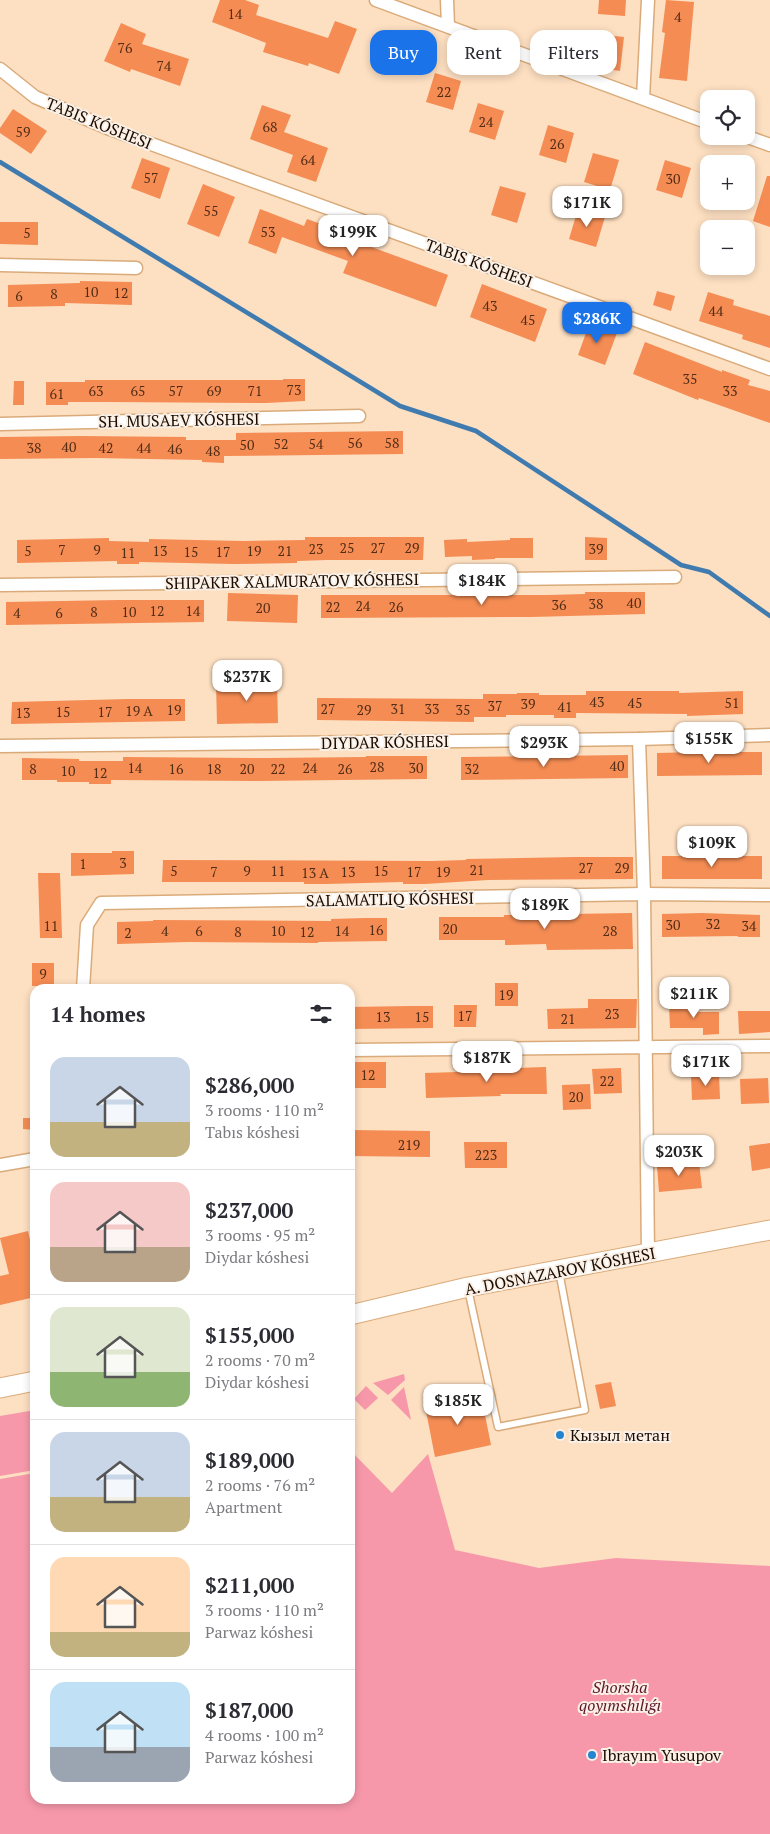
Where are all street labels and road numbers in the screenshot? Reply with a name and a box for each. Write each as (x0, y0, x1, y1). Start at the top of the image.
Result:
street label: TABIS KÓSHESI (43, 92, 155, 154)
street label: TABIS KÓSHESI (422, 233, 536, 293)
street label: SH. MUSAEV KÓSHESI (98, 408, 260, 432)
street label: SHIPAKER XALMURATOV KÓSHESI (165, 568, 419, 594)
street label: DIYDAR KÓSHESI (321, 730, 449, 754)
street label: SALAMATLIQ KÓSHESI (306, 887, 474, 911)
street label: A. DOSNAZAROV KÓSHESI (463, 1242, 657, 1300)

